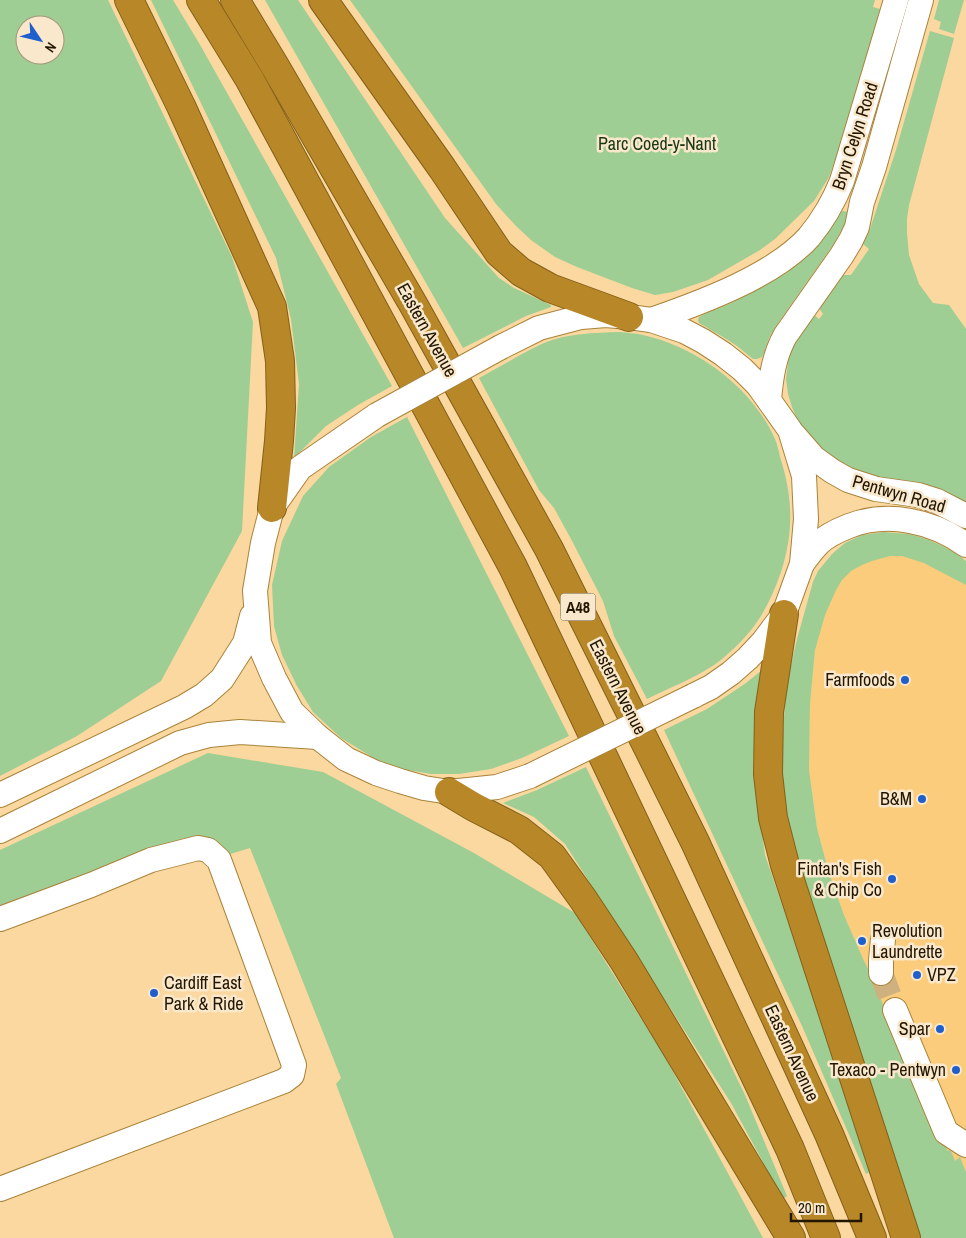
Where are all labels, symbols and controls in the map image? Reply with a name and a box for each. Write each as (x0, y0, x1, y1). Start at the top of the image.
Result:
north arrow (15, 15, 65, 65)
text: N (41, 39, 60, 56)
street label: Bryn Celyn Road (825, 79, 884, 193)
park label: Parc Coed-y-Nant (598, 131, 716, 156)
street label: Eastern Avenue (391, 278, 464, 381)
street label: Pentwyn Road (850, 468, 949, 519)
road number: A48 (560, 594, 596, 620)
street label: Eastern Avenue (584, 635, 653, 739)
place label: Farmfoods (825, 667, 895, 692)
marker: Farmfoods (899, 674, 911, 686)
place label: B&M (880, 786, 912, 811)
marker: B&M (916, 793, 928, 805)
place label: Fintan's Fish & Chip Co (797, 856, 882, 902)
marker: Fintan's Fish & Chip Co (886, 873, 898, 885)
place label: Revolution Laundrette (872, 918, 943, 964)
marker: Revolution Laundrette (856, 935, 868, 947)
place label: VPZ (927, 962, 956, 987)
marker: VPZ (911, 969, 923, 981)
place label: Cardiff East Park & Ride (164, 970, 244, 1016)
marker: Cardiff East Park & Ride (148, 987, 160, 999)
street label: Eastern Avenue (759, 1000, 826, 1105)
place label: Spar (899, 1016, 930, 1041)
marker: Spar (934, 1023, 946, 1035)
place label: Texaco - Pentwyn (830, 1057, 946, 1082)
marker: Texaco - Pentwyn (950, 1064, 962, 1076)
scale bar (791, 1190, 861, 1222)
text: 20 m (798, 1197, 825, 1218)

